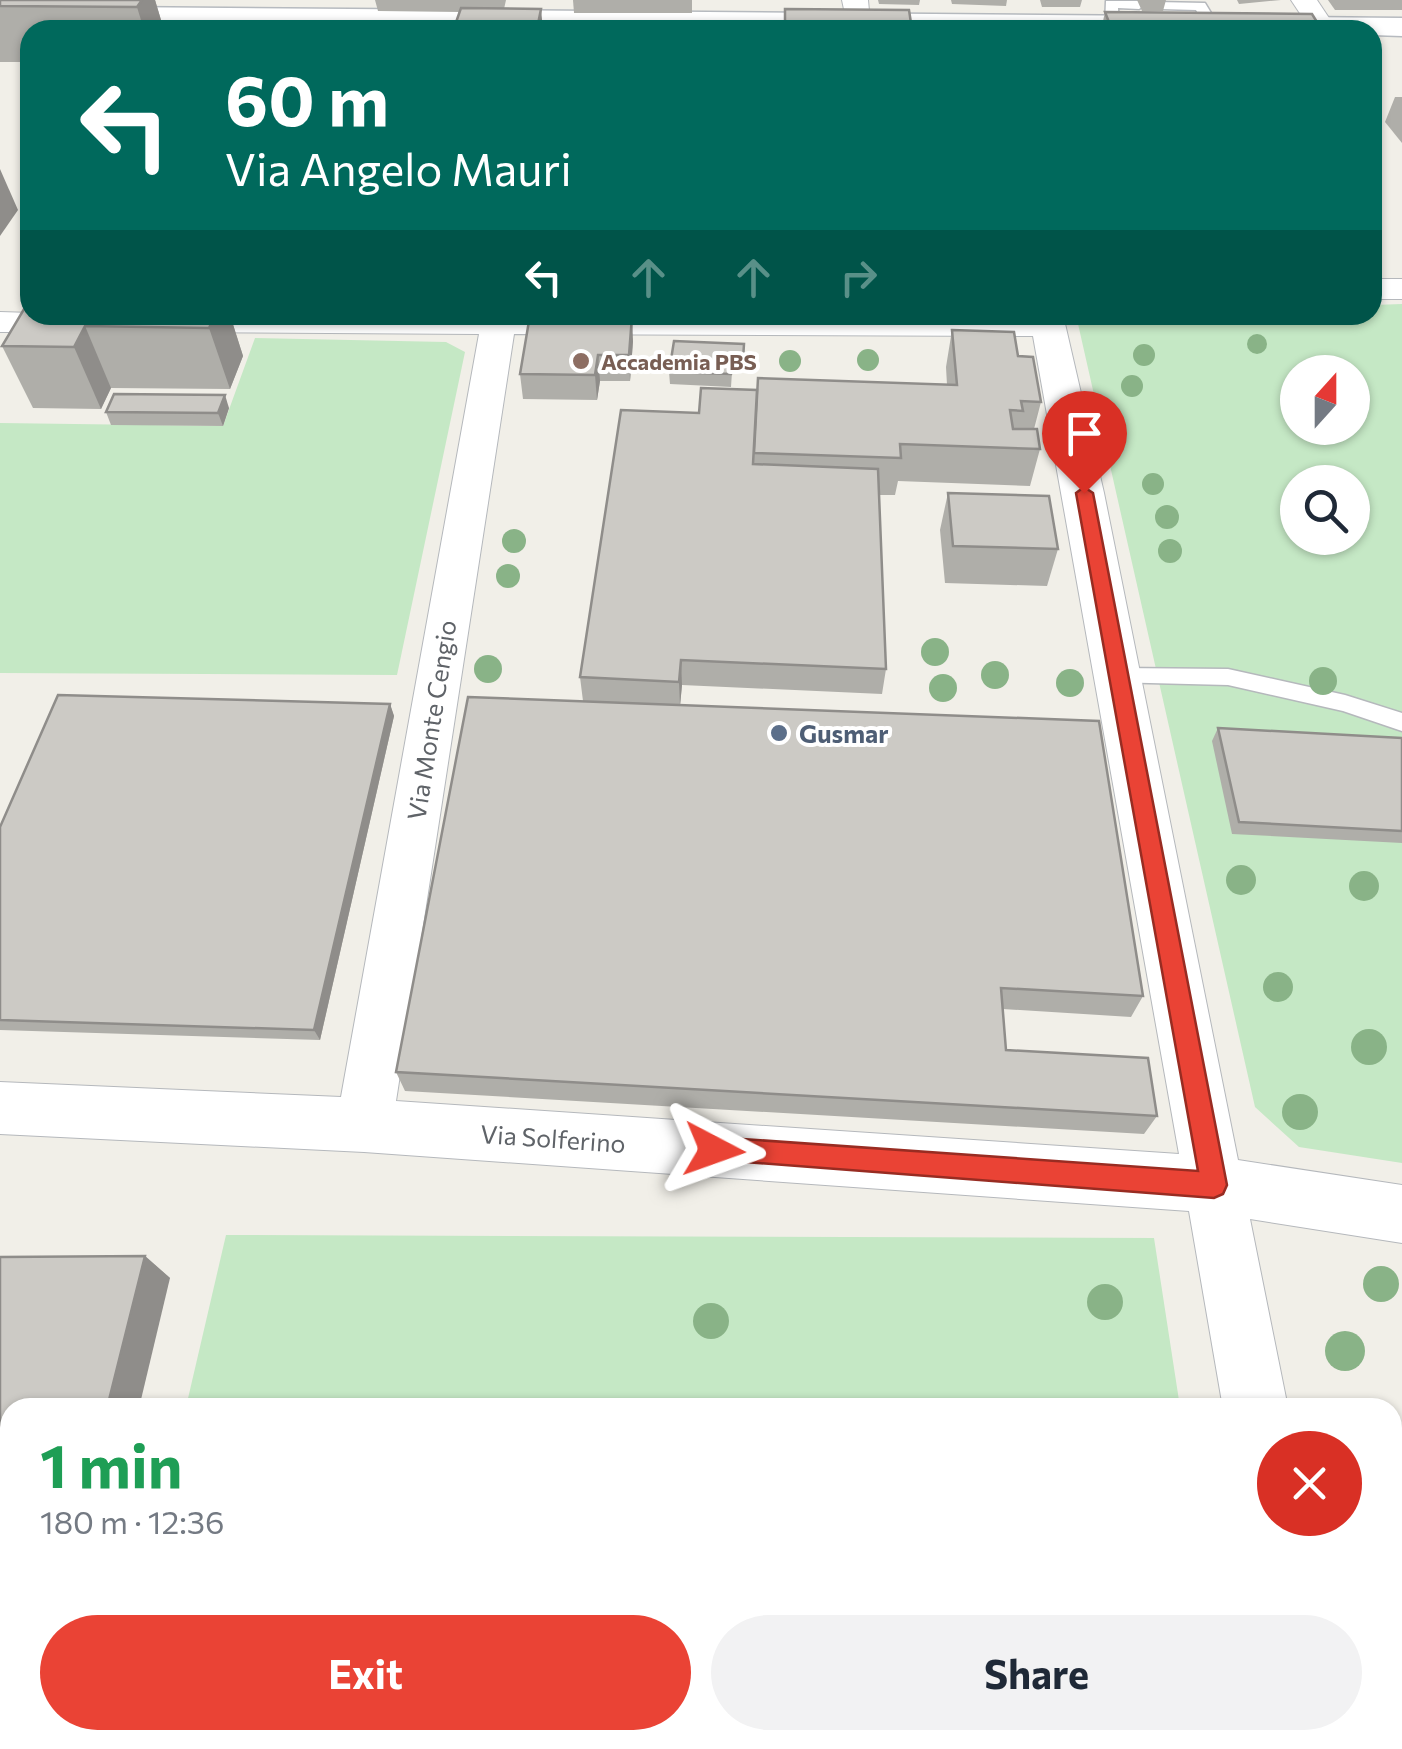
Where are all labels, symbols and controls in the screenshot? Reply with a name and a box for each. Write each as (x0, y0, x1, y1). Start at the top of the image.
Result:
text: 60 m (225, 55, 389, 140)
icon: left (60, 60, 190, 190)
text: Via Angelo Mauri (225, 140, 572, 195)
icon: left (516, 250, 571, 305)
icon: ahead (621, 250, 676, 305)
icon: ahead (726, 250, 781, 305)
icon: right (831, 250, 886, 305)
place label: Accademia PBS (601, 348, 757, 375)
marker: Accademia PBS (570, 350, 592, 372)
north arrow (1280, 355, 1370, 445)
map controls (1280, 355, 1370, 555)
pin (1042, 391, 1127, 494)
icon: arrive (1057, 406, 1112, 461)
button: search (1280, 465, 1370, 555)
street label: Via Monte Cengio (400, 618, 462, 822)
place label: Gusmar (799, 718, 888, 748)
marker: Gusmar (768, 722, 790, 744)
position arrow (662, 1098, 766, 1202)
street label: Via Solferino (479, 1118, 627, 1158)
text: 1 min (40, 1427, 182, 1500)
button: close (1257, 1431, 1362, 1536)
text: 180 m · 12:36 (40, 1501, 225, 1541)
button: Exit (40, 1615, 691, 1730)
button: Share (711, 1615, 1362, 1730)

